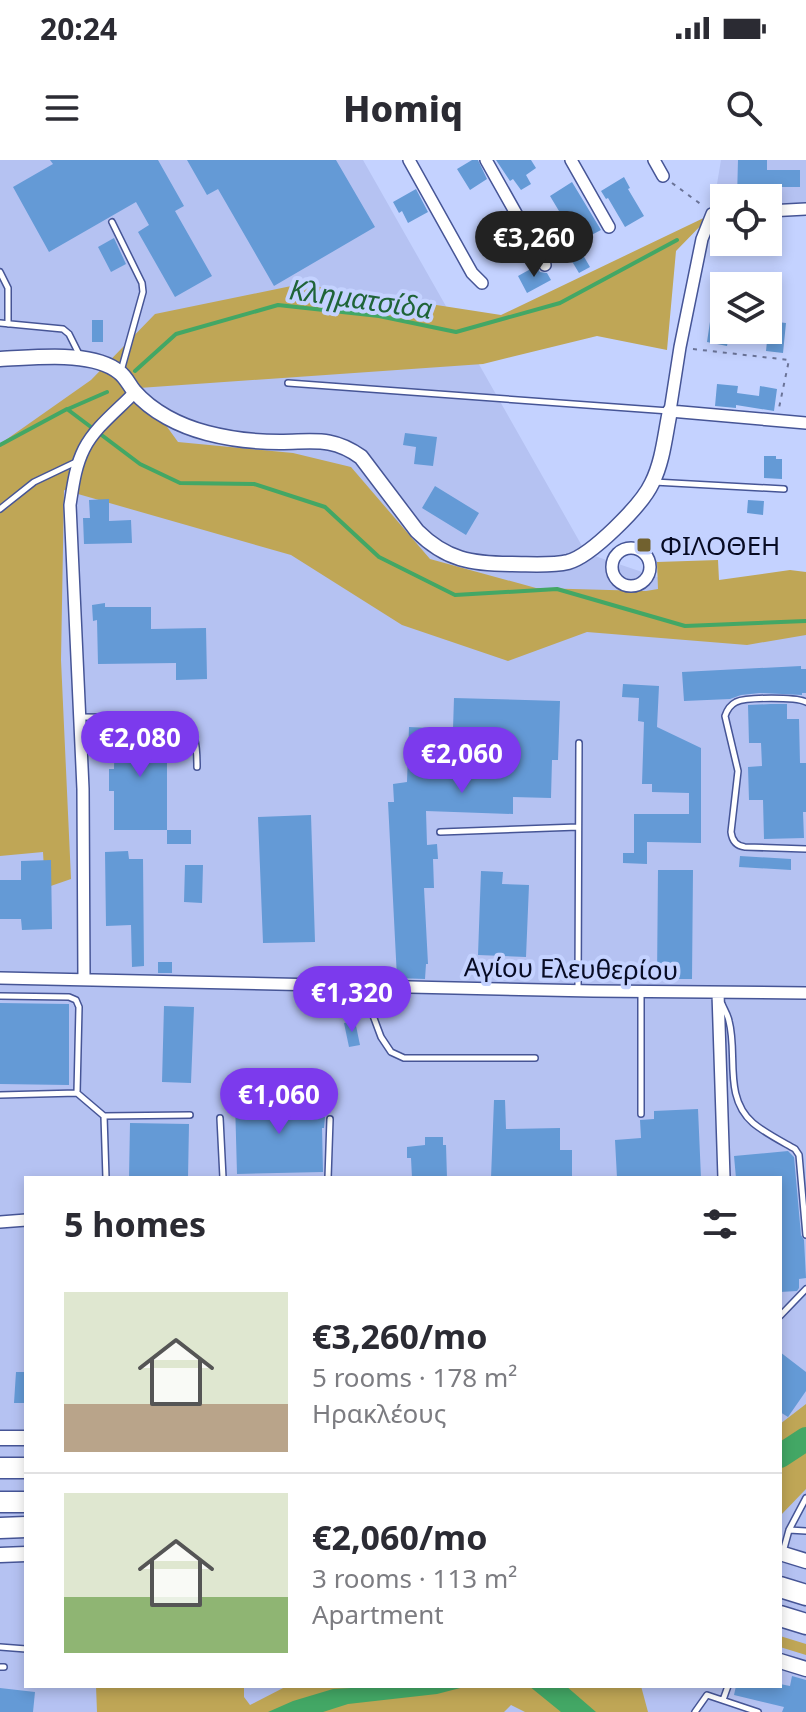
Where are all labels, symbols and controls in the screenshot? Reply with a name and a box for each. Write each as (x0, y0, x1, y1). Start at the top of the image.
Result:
text: 20:24 (40, 8, 117, 49)
text: Homiq (343, 84, 463, 133)
icon: menu (40, 86, 84, 130)
icon: search (722, 86, 766, 130)
map controls (710, 184, 782, 344)
button: locate (710, 184, 782, 256)
pin: €3,260 (469, 211, 599, 279)
text: €3,260 (493, 219, 575, 255)
water label: Κληματσίδα (287, 269, 435, 327)
button: layers (710, 272, 782, 344)
place label: ΦΙΛΟΘΕΗ (660, 527, 780, 563)
marker: ΦΙΛΟΘΕΗ (635, 536, 653, 554)
pin: €2,080 (75, 711, 205, 779)
text: €2,080 (99, 719, 181, 755)
pin: €2,060 (397, 727, 527, 795)
text: €2,060 (421, 735, 503, 771)
street label: Αγίου Ελευθερίου (464, 948, 678, 988)
pin: €1,320 (287, 966, 417, 1034)
text: €1,320 (311, 974, 393, 1010)
pin: €1,060 (214, 1068, 344, 1136)
text: €1,060 (238, 1076, 320, 1112)
text: 5 homes (64, 1201, 206, 1247)
icon: filters (698, 1202, 742, 1246)
text: €3,260/mo (312, 1313, 487, 1359)
icon: home (128, 1324, 224, 1420)
text: 5 rooms · 178 m² (312, 1359, 517, 1395)
text: Ηρακλέους (312, 1395, 446, 1431)
text: €2,060/mo (312, 1514, 487, 1560)
icon: home (128, 1525, 224, 1621)
text: 3 rooms · 113 m² (312, 1560, 517, 1596)
text: Apartment (312, 1596, 444, 1632)

